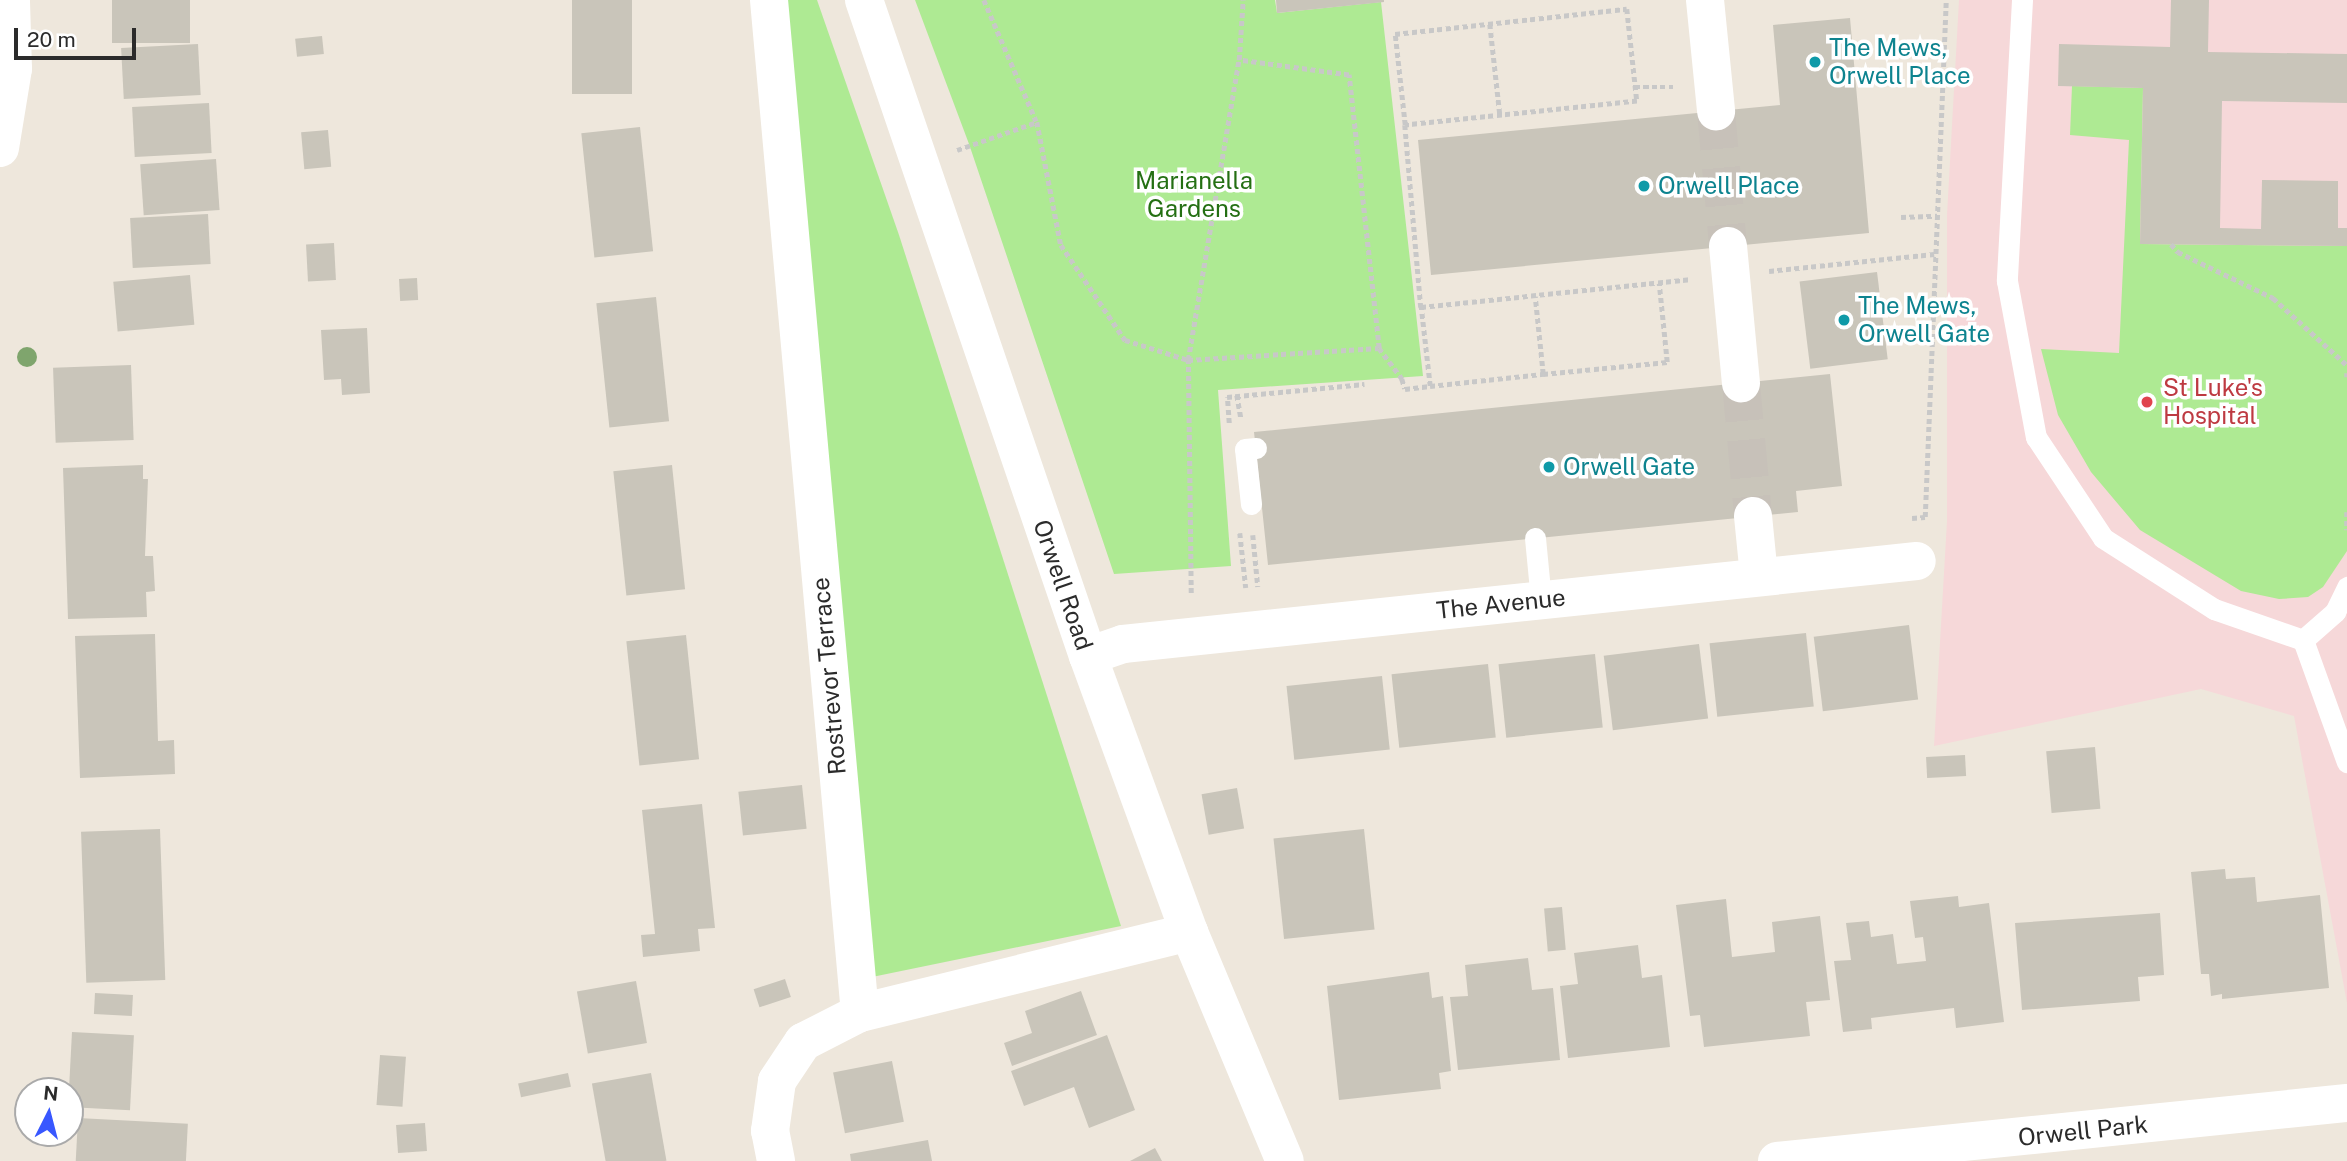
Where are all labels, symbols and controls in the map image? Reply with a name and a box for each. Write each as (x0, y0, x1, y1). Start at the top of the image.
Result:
scale bar (18, 14, 140, 58)
text: 20 m (27, 27, 76, 52)
place label: The Mews, Orwell Place (1829, 34, 1971, 90)
marker: The Mews, Orwell Place (1807, 54, 1823, 70)
park label: Marianella Gardens (1135, 167, 1253, 223)
place label: Orwell Place (1658, 172, 1800, 200)
marker: Orwell Place (1636, 178, 1652, 194)
place label: The Mews, Orwell Gate (1858, 292, 1990, 348)
marker: The Mews, Orwell Gate (1836, 312, 1852, 328)
place label: St Luke's Hospital (2163, 374, 2263, 430)
marker: St Luke's Hospital (2137, 392, 2157, 412)
place label: Orwell Gate (1563, 453, 1695, 481)
marker: Orwell Gate (1541, 459, 1557, 475)
street label: Orwell Road (1027, 516, 1099, 654)
street label: Rostrevor Terrace (806, 576, 852, 776)
street label: The Avenue (1435, 583, 1567, 625)
north arrow (14, 1077, 84, 1147)
text: N (42, 1081, 60, 1105)
street label: Orwell Park (2017, 1110, 2149, 1152)

